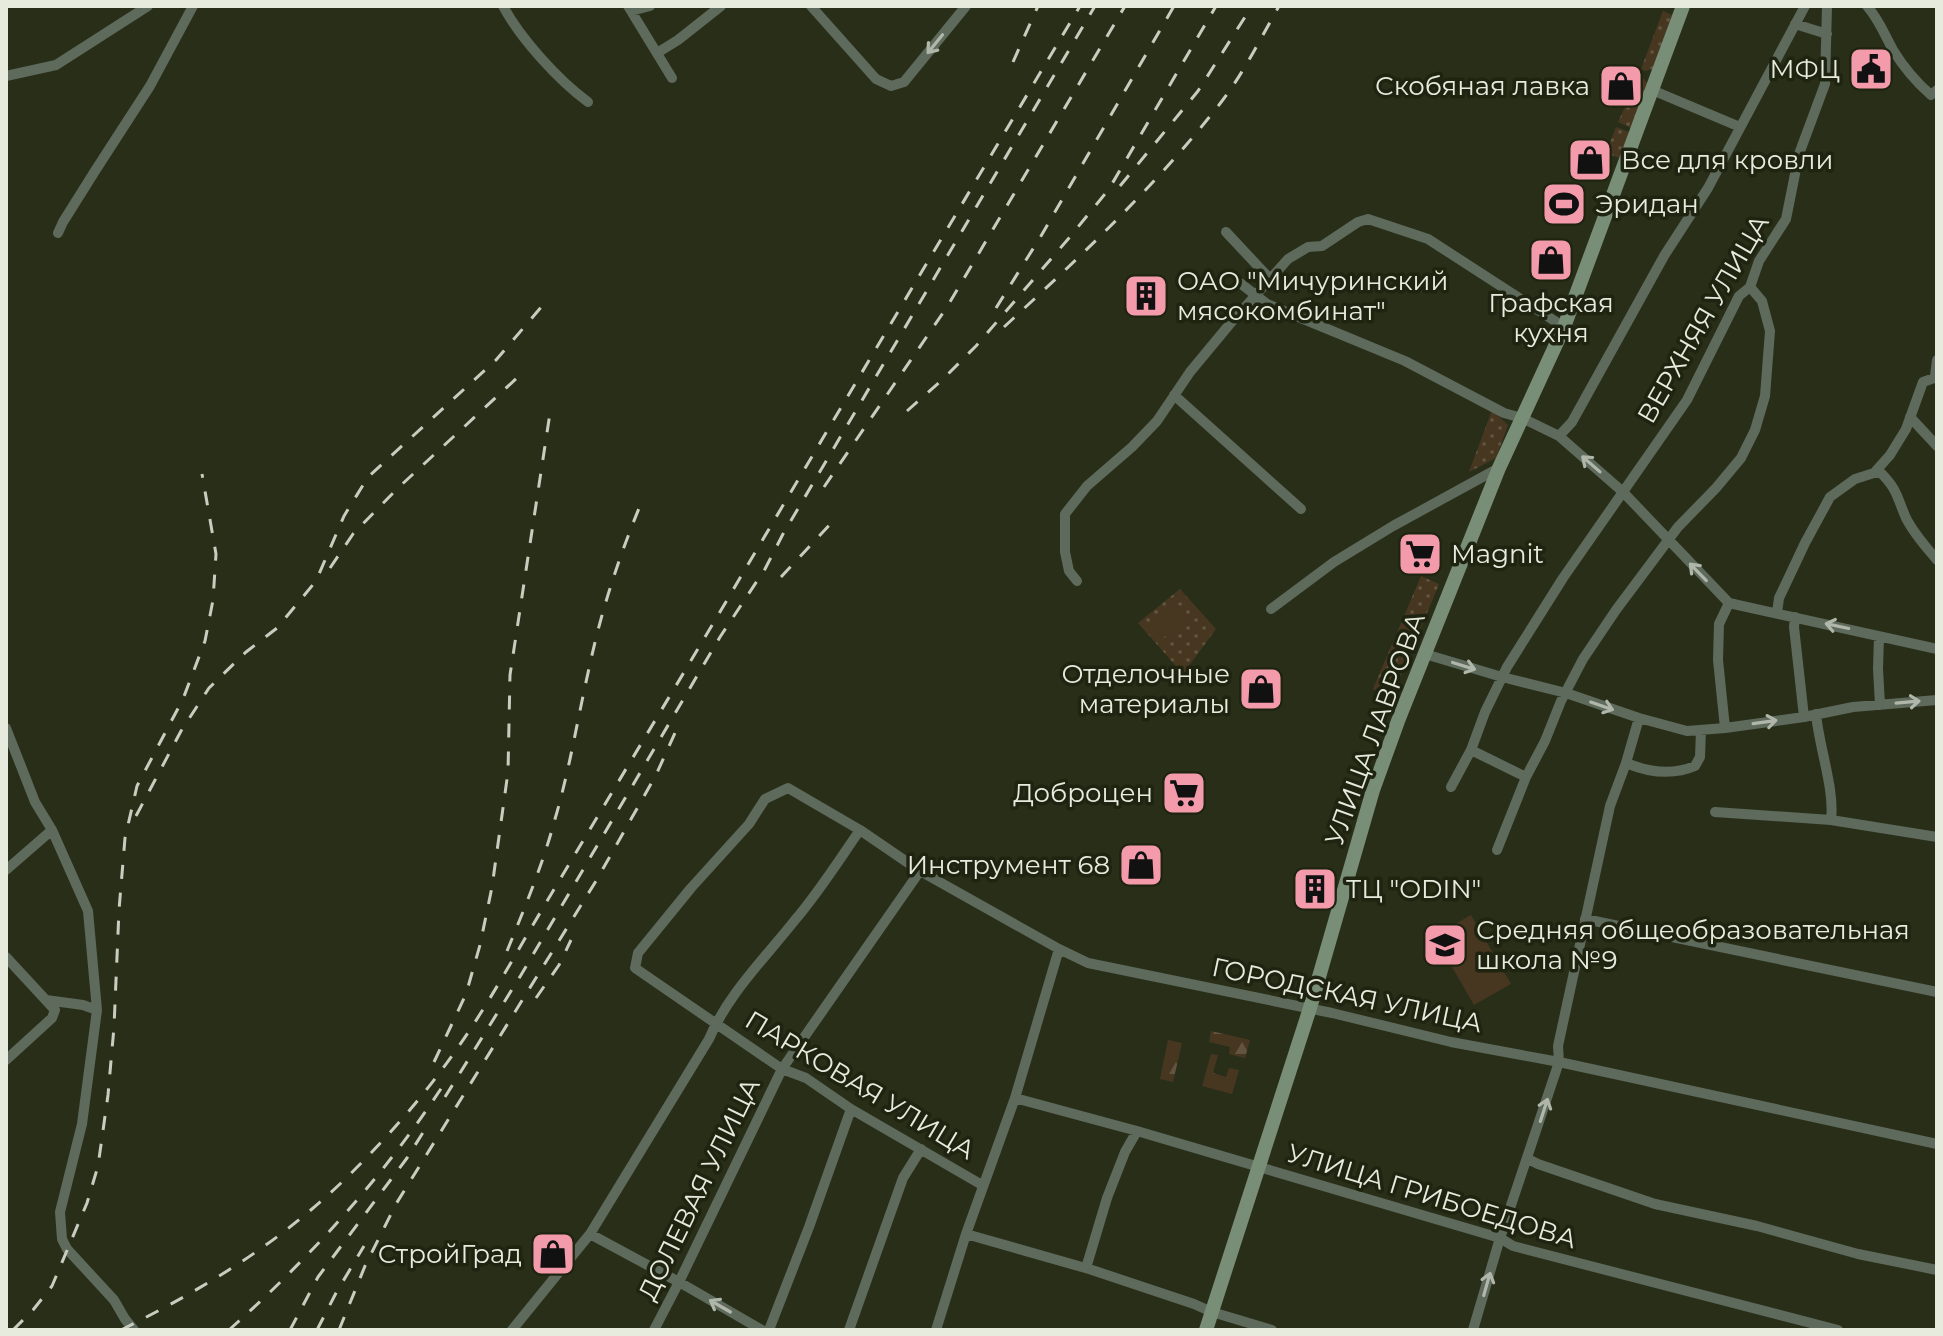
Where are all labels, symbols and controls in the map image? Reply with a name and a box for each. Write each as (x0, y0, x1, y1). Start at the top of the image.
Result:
one-way arrow (926, 33, 944, 54)
public building icon: МФЦ (1847, 45, 1895, 93)
place label: МФЦ (1770, 53, 1840, 85)
shop icon: Скобяная лавка (1597, 62, 1645, 110)
place label: Скобяная лавка (1375, 70, 1590, 102)
shop icon: Все для кровли (1566, 136, 1614, 184)
place label: Все для кровли (1621, 144, 1833, 176)
sports icon: Эридан (1540, 180, 1588, 228)
place label: Эридан (1595, 188, 1699, 220)
street label: ВЕРХНЯЯ УЛИЦА (1630, 209, 1776, 429)
shop icon: Графская кухня (1527, 236, 1575, 284)
place label: ОАО "Мичуринский мясокомбинат" (1177, 265, 1448, 327)
building icon: ОАО "Мичуринский мясокомбинат" (1122, 272, 1170, 320)
place label: Графская кухня (1488, 287, 1614, 349)
one-way arrow (1582, 455, 1602, 473)
supermarket icon: Magnit (1396, 530, 1444, 578)
place label: Magnit (1451, 538, 1544, 570)
one-way arrow (1689, 562, 1708, 582)
street label: УЛИЦА ЛАВРОВА (1318, 608, 1432, 850)
one-way arrow (1824, 618, 1850, 633)
place label: Отделочные материалы (1062, 658, 1230, 720)
one-way arrow (1450, 659, 1476, 674)
shop icon: Отделочные материалы (1237, 665, 1285, 713)
one-way arrow (1894, 695, 1921, 710)
one-way arrow (1590, 699, 1615, 714)
one-way arrow (1751, 714, 1777, 729)
supermarket icon: Доброцен (1160, 769, 1208, 817)
place label: Доброцен (1013, 777, 1153, 809)
shop icon: Инструмент 68 (1117, 841, 1165, 889)
place label: Инструмент 68 (907, 849, 1110, 881)
building icon: ТЦ "ODIN" (1291, 865, 1339, 913)
place label: ТЦ "ODIN" (1346, 873, 1481, 905)
place label: Средняя общеобразовательная школа №9 (1476, 914, 1910, 976)
school or university icon: Средняя общеобразовательная школа №9 (1421, 921, 1469, 969)
street label: ГОРОДСКАЯ УЛИЦА (1209, 951, 1485, 1039)
street label: ПАРКОВАЯ УЛИЦА (739, 1004, 981, 1166)
street label: ДОЛЕВАЯ УЛИЦА (631, 1073, 767, 1305)
one-way arrow (1537, 1098, 1552, 1123)
street label: УЛИЦА ГРИБОЕДОВА (1284, 1137, 1580, 1255)
shop icon: СтройГрад (529, 1230, 577, 1278)
place label: СтройГрад (378, 1238, 522, 1270)
one-way arrow (1480, 1272, 1495, 1298)
one-way arrow (709, 1298, 733, 1313)

